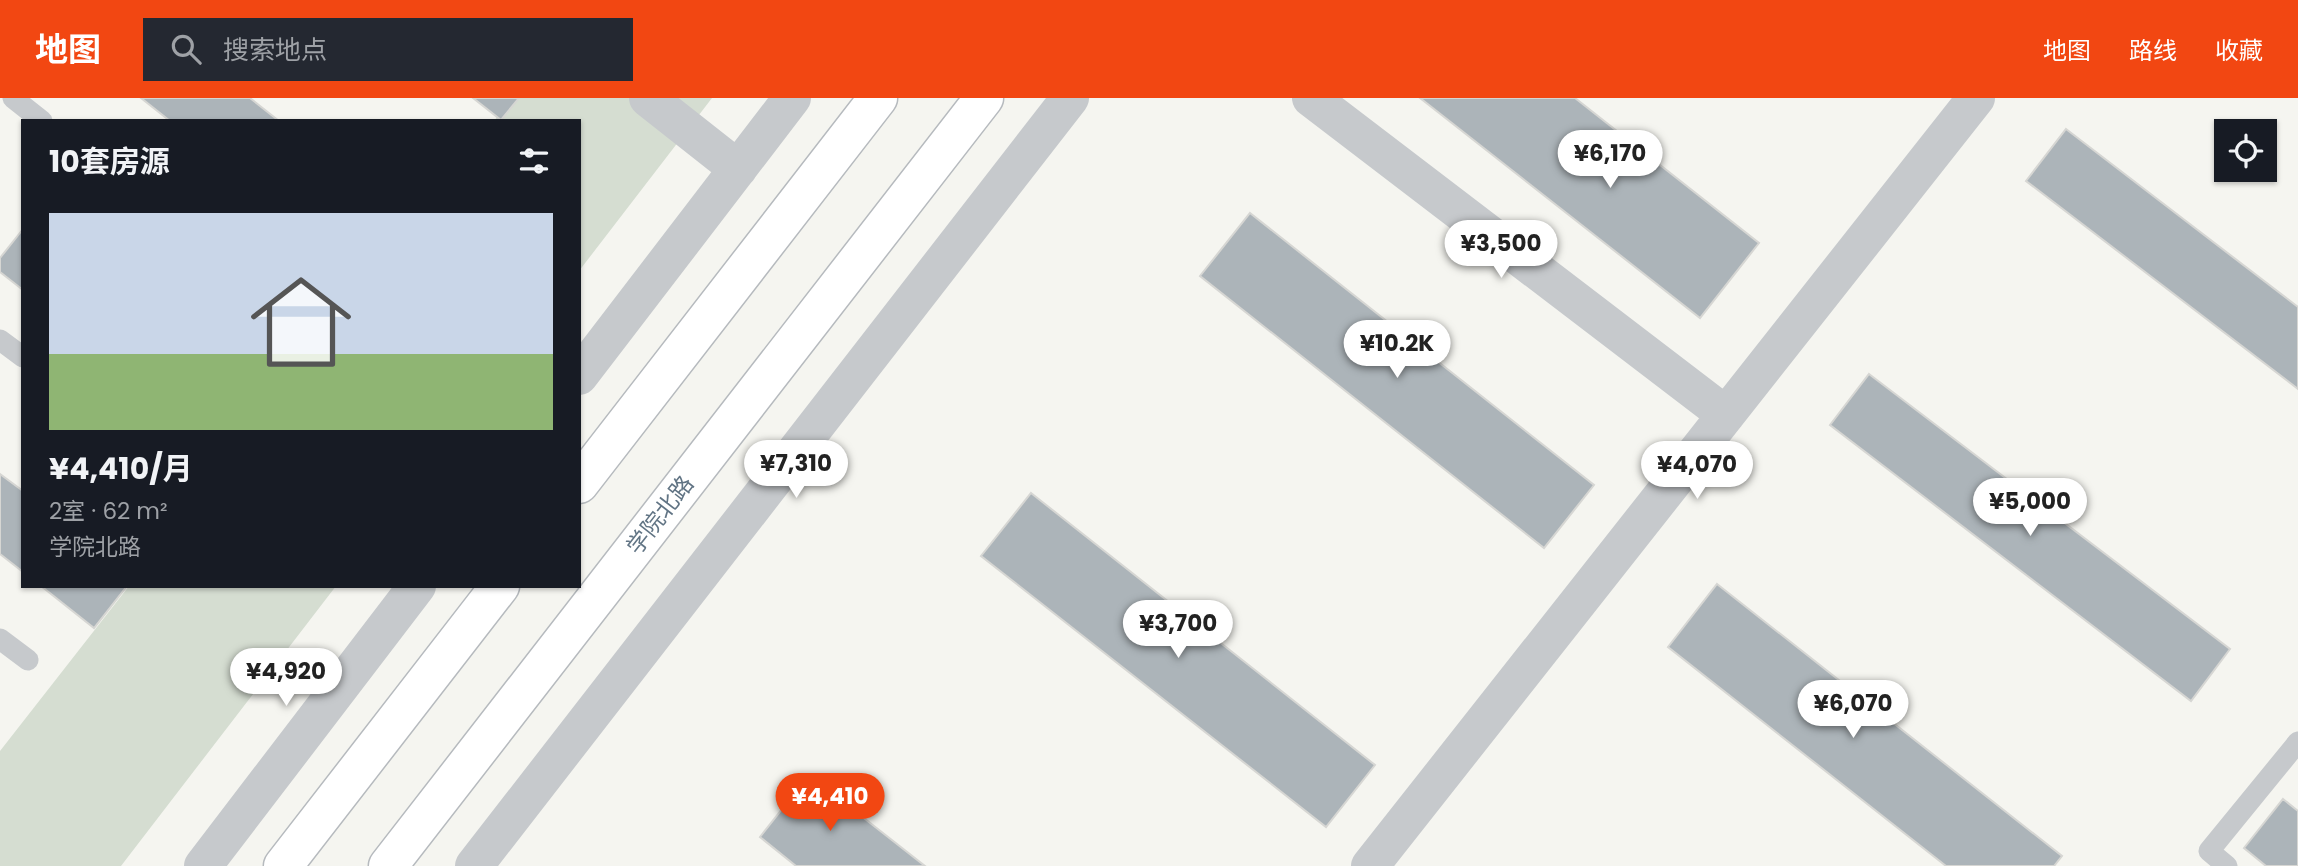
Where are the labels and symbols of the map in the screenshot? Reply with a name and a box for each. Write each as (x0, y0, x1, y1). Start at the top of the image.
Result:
pin: ¥6,170 (1553, 130, 1667, 190)
pin: ¥3,500 (1444, 220, 1558, 280)
pin: ¥10.2K (1340, 320, 1454, 380)
pin: ¥7,310 (739, 440, 853, 500)
pin: ¥4,070 (1640, 442, 1754, 501)
street label: 学院北路 (619, 469, 701, 561)
pin: ¥5,000 (1973, 478, 2087, 538)
pin: ¥3,700 (1121, 601, 1235, 660)
pin: ¥4,920 (229, 648, 343, 708)
pin: ¥6,070 (1796, 680, 1910, 740)
pin: ¥4,410 (773, 774, 887, 833)

